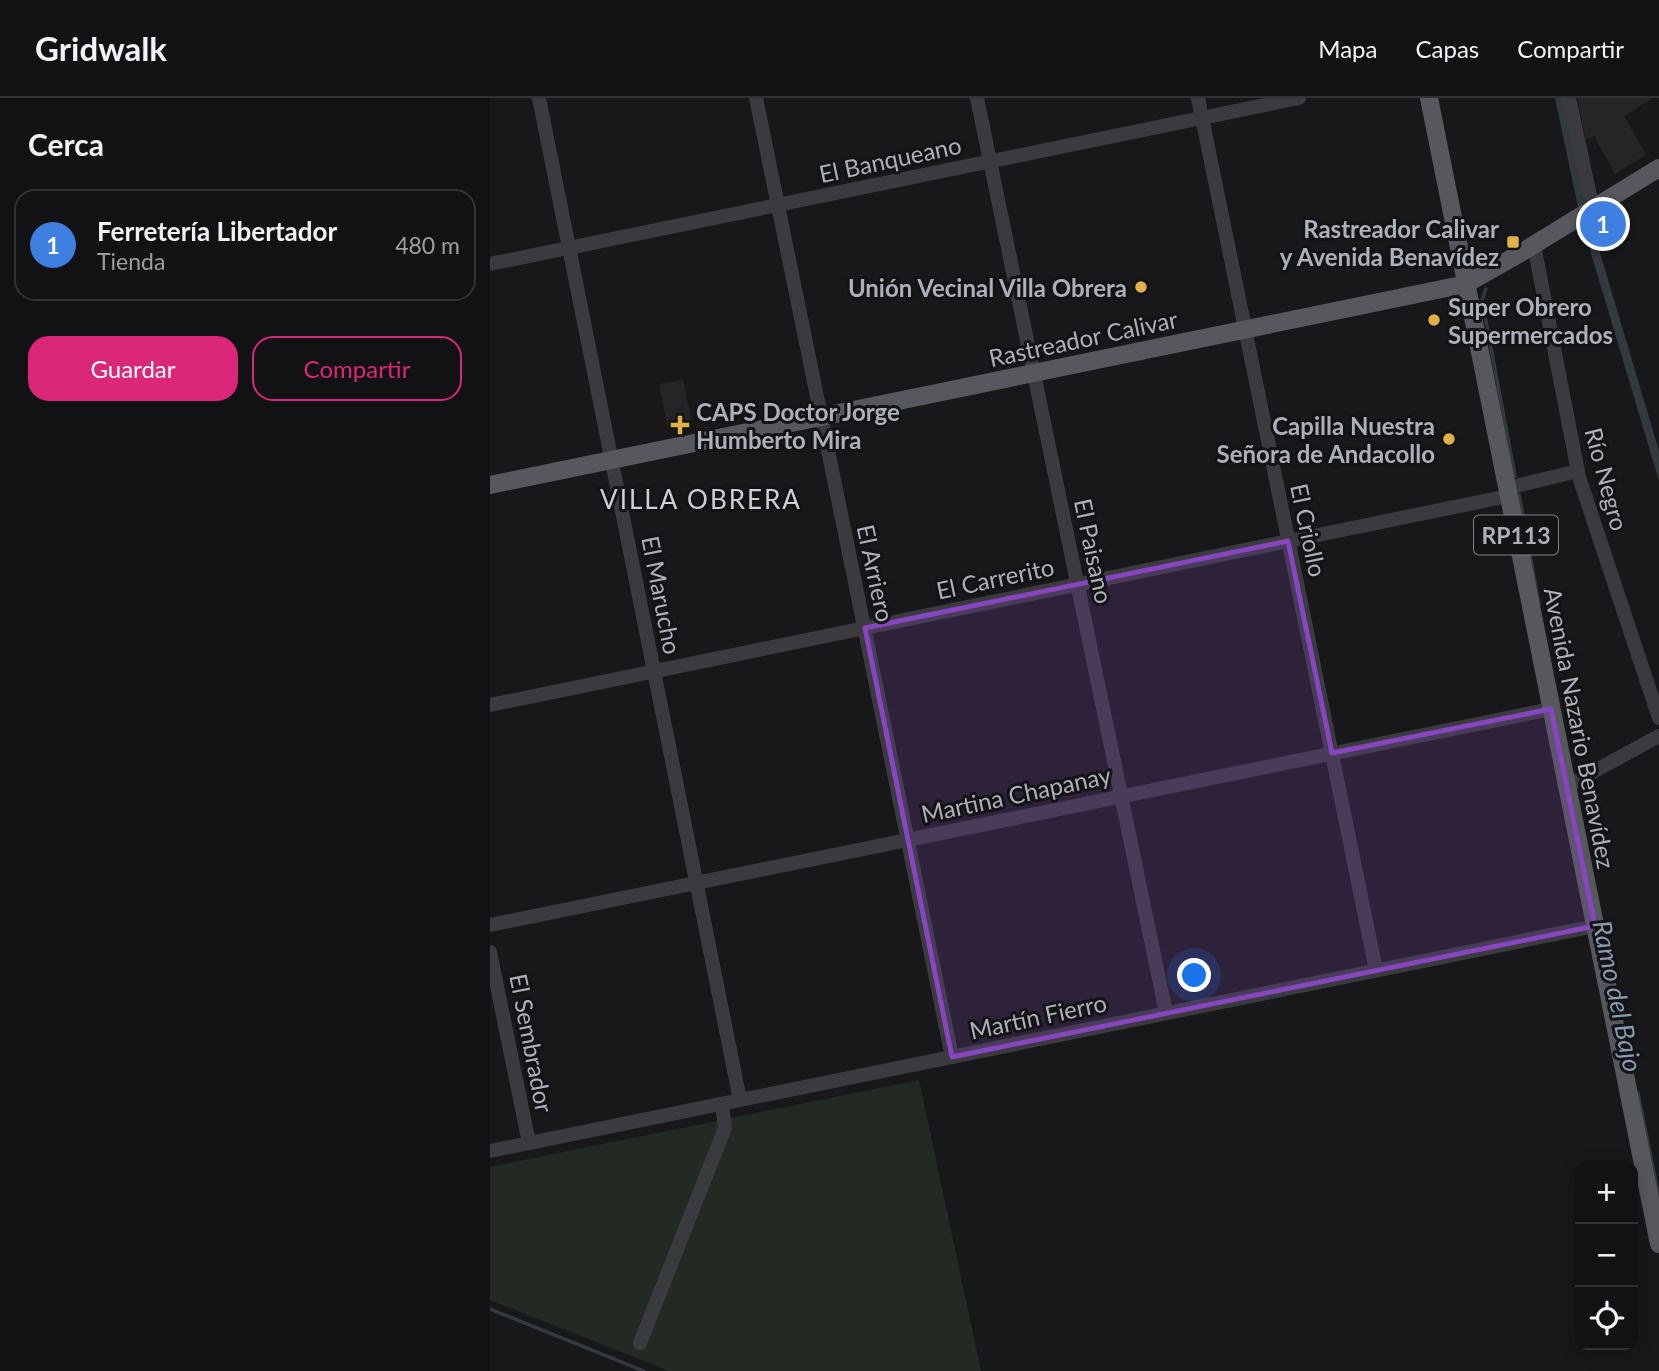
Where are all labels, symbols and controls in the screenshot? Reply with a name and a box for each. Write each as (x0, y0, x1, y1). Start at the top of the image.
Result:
text: Gridwalk (35, 28, 167, 68)
text: Mapa (1318, 34, 1377, 63)
text: Capas (1415, 34, 1479, 63)
text: Compartir (1517, 34, 1624, 63)
text: Cerca (28, 126, 104, 162)
street label: El Banqueano (816, 130, 964, 188)
pin: 1 (1580, 198, 1626, 250)
place label: Rastreador Calivar y Avenida Benavídez (1280, 214, 1499, 271)
text: Ferretería Libertador (97, 215, 337, 247)
text: 1 (46, 231, 60, 259)
text: 480 m (395, 231, 460, 259)
marker: Rastreador Calivar y Avenida Benavídez (1505, 234, 1521, 250)
text: Tienda (97, 247, 165, 275)
place label: Unión Vecinal Villa Obrera (848, 273, 1127, 302)
marker: Unión Vecinal Villa Obrera (1133, 279, 1149, 295)
place label: Super Obrero Supermercados (1448, 292, 1613, 349)
street label: Rastreador Calivar (986, 304, 1180, 372)
marker: Super Obrero Supermercados (1426, 312, 1442, 328)
button: Guardar (28, 336, 238, 401)
button: Compartir (252, 336, 462, 401)
place label: CAPS Doctor Jorge Humberto Mira (696, 397, 900, 454)
place label: Capilla Nuestra Señora de Andacollo (1217, 411, 1435, 468)
marker: CAPS Doctor Jorge Humberto Mira (670, 415, 690, 435)
street label: Río Negro (1579, 424, 1635, 534)
marker: Capilla Nuestra Señora de Andacollo (1441, 431, 1457, 447)
street label: El Criollo (1285, 481, 1333, 579)
district label: VILLA OBRERA (600, 483, 802, 515)
street label: El Paisano (1069, 496, 1119, 606)
road number: RP113 (1474, 516, 1558, 555)
street label: El Arriero (852, 522, 900, 624)
street label: El Marucho (636, 533, 688, 657)
street label: El Carrerito (933, 551, 1057, 605)
street label: Avenida Nazario Benavídez (1539, 585, 1622, 871)
street label: Martina Chapanay (919, 760, 1114, 828)
water label: Ramo del Bajo (1586, 917, 1650, 1075)
your location (1177, 958, 1211, 992)
street label: El Sembrador (504, 971, 560, 1115)
street label: Martín Fierro (967, 987, 1109, 1045)
map controls (1575, 1161, 1638, 1350)
button: + (1575, 1161, 1638, 1224)
button: − (1575, 1224, 1638, 1287)
button: locate (1575, 1287, 1638, 1350)

